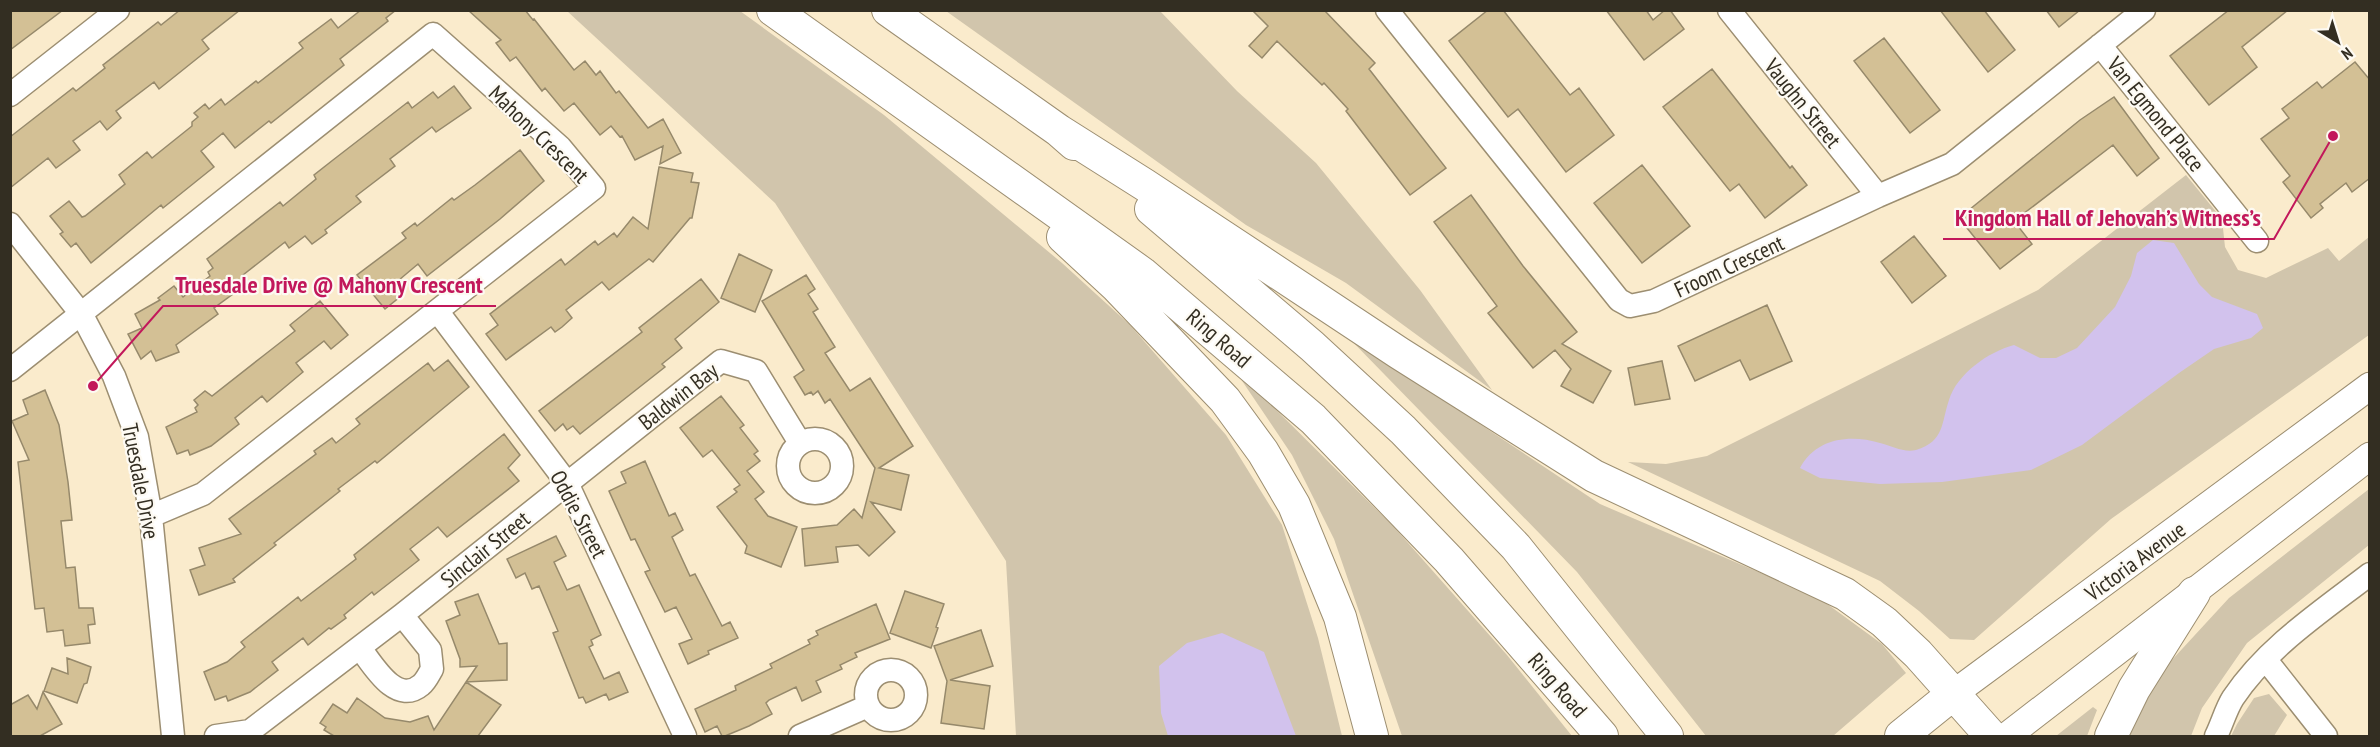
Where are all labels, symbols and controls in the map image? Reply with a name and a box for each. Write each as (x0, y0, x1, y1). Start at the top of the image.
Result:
north arrow (2308, 12, 2368, 72)
text: N (2338, 43, 2357, 64)
street label: Van Egmond Place (2101, 50, 2211, 177)
street label: Vaughn Street (1758, 52, 1847, 153)
street label: Mahony Crescent (483, 79, 595, 189)
callout: Kingdom Hall of Jehovah’s Witness’s (1943, 197, 2274, 239)
text: Kingdom Hall of Jehovah’s Witness’s (1955, 202, 2261, 233)
street label: Froom Crescent (1670, 228, 1788, 304)
callout: Truesdale Drive @ Mahony Crescent (163, 264, 496, 306)
text: Truesdale Drive @ Mahony Crescent (175, 269, 483, 300)
street label: Ring Road (1181, 302, 1257, 374)
street label: Baldwin Bay (633, 356, 724, 436)
street label: Truesdale Drive (116, 421, 166, 541)
street label: Oddie Street (544, 465, 614, 563)
street label: Sinclair Street (435, 505, 535, 593)
street label: Victoria Avenue (2078, 515, 2191, 607)
street label: Ring Road (1522, 647, 1594, 723)

